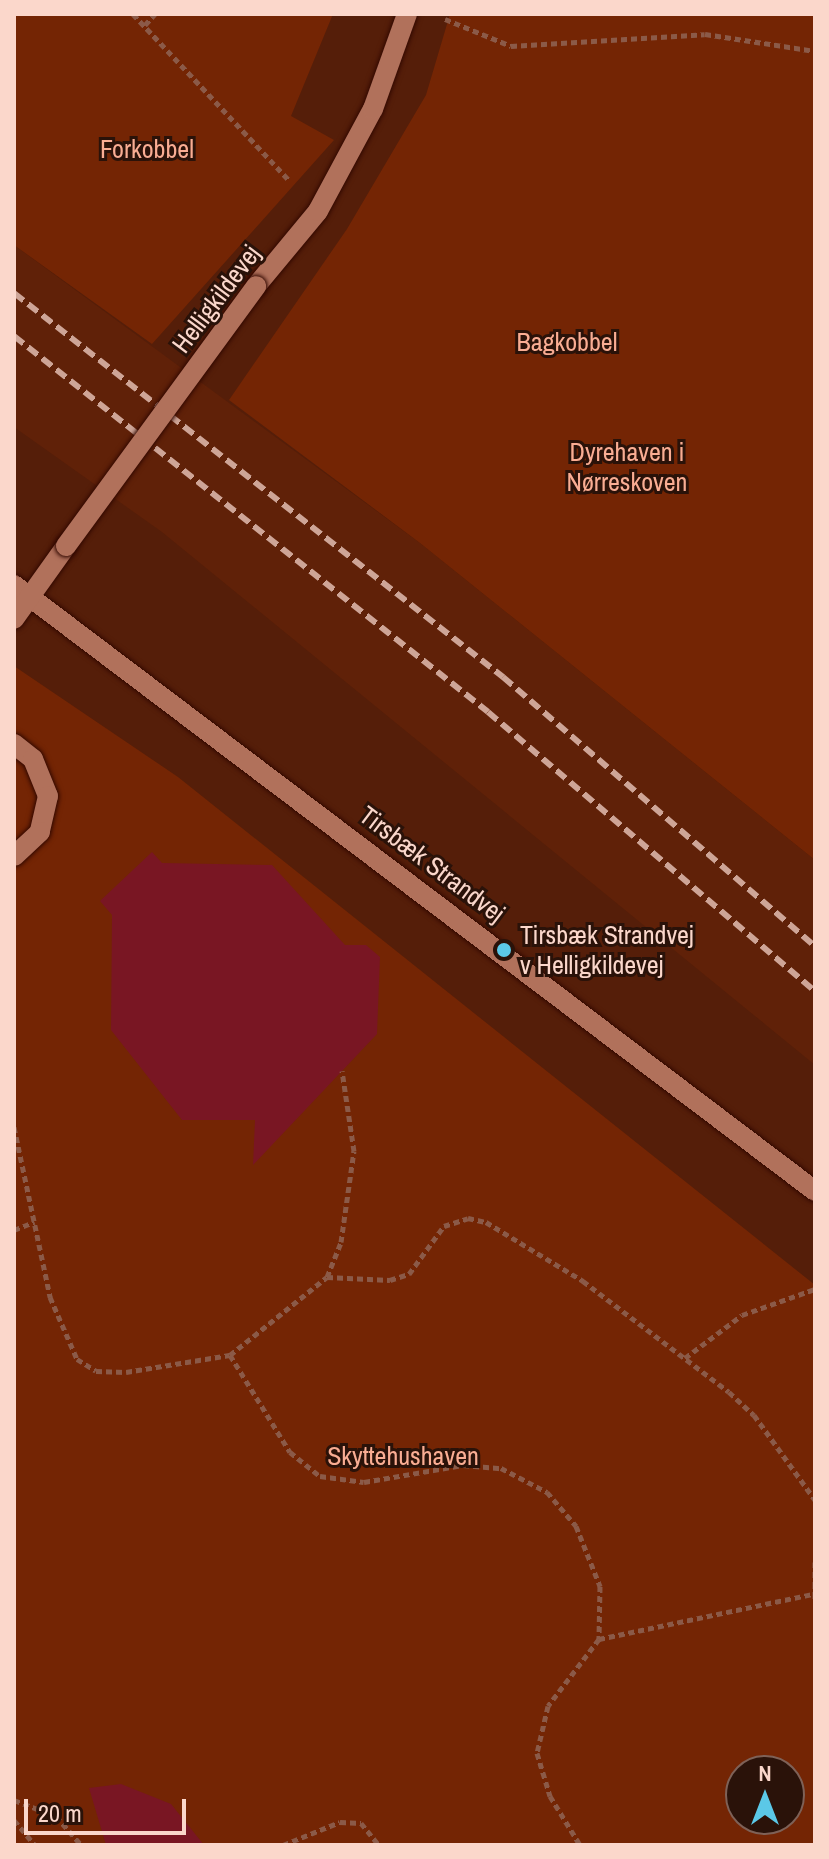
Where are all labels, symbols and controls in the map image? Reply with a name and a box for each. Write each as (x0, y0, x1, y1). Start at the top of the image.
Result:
park label: Forkobbel (100, 133, 194, 165)
street label: Helligkildevej (165, 239, 267, 359)
park label: Bagkobbel (517, 326, 617, 358)
park label: Dyrehaven i Nørreskoven (567, 436, 687, 498)
street label: Tirsbæk Strandvej (353, 799, 511, 929)
place label: Tirsbæk Strandvej v Helligkildevej (520, 919, 694, 980)
marker: Tirsbæk Strandvej v Helligkildevej (495, 941, 513, 959)
park label: Skyttehushaven (327, 1440, 479, 1472)
north arrow (725, 1755, 805, 1835)
text: N (758, 1758, 772, 1788)
scale bar (28, 1783, 190, 1833)
text: 20 m (38, 1797, 82, 1829)

